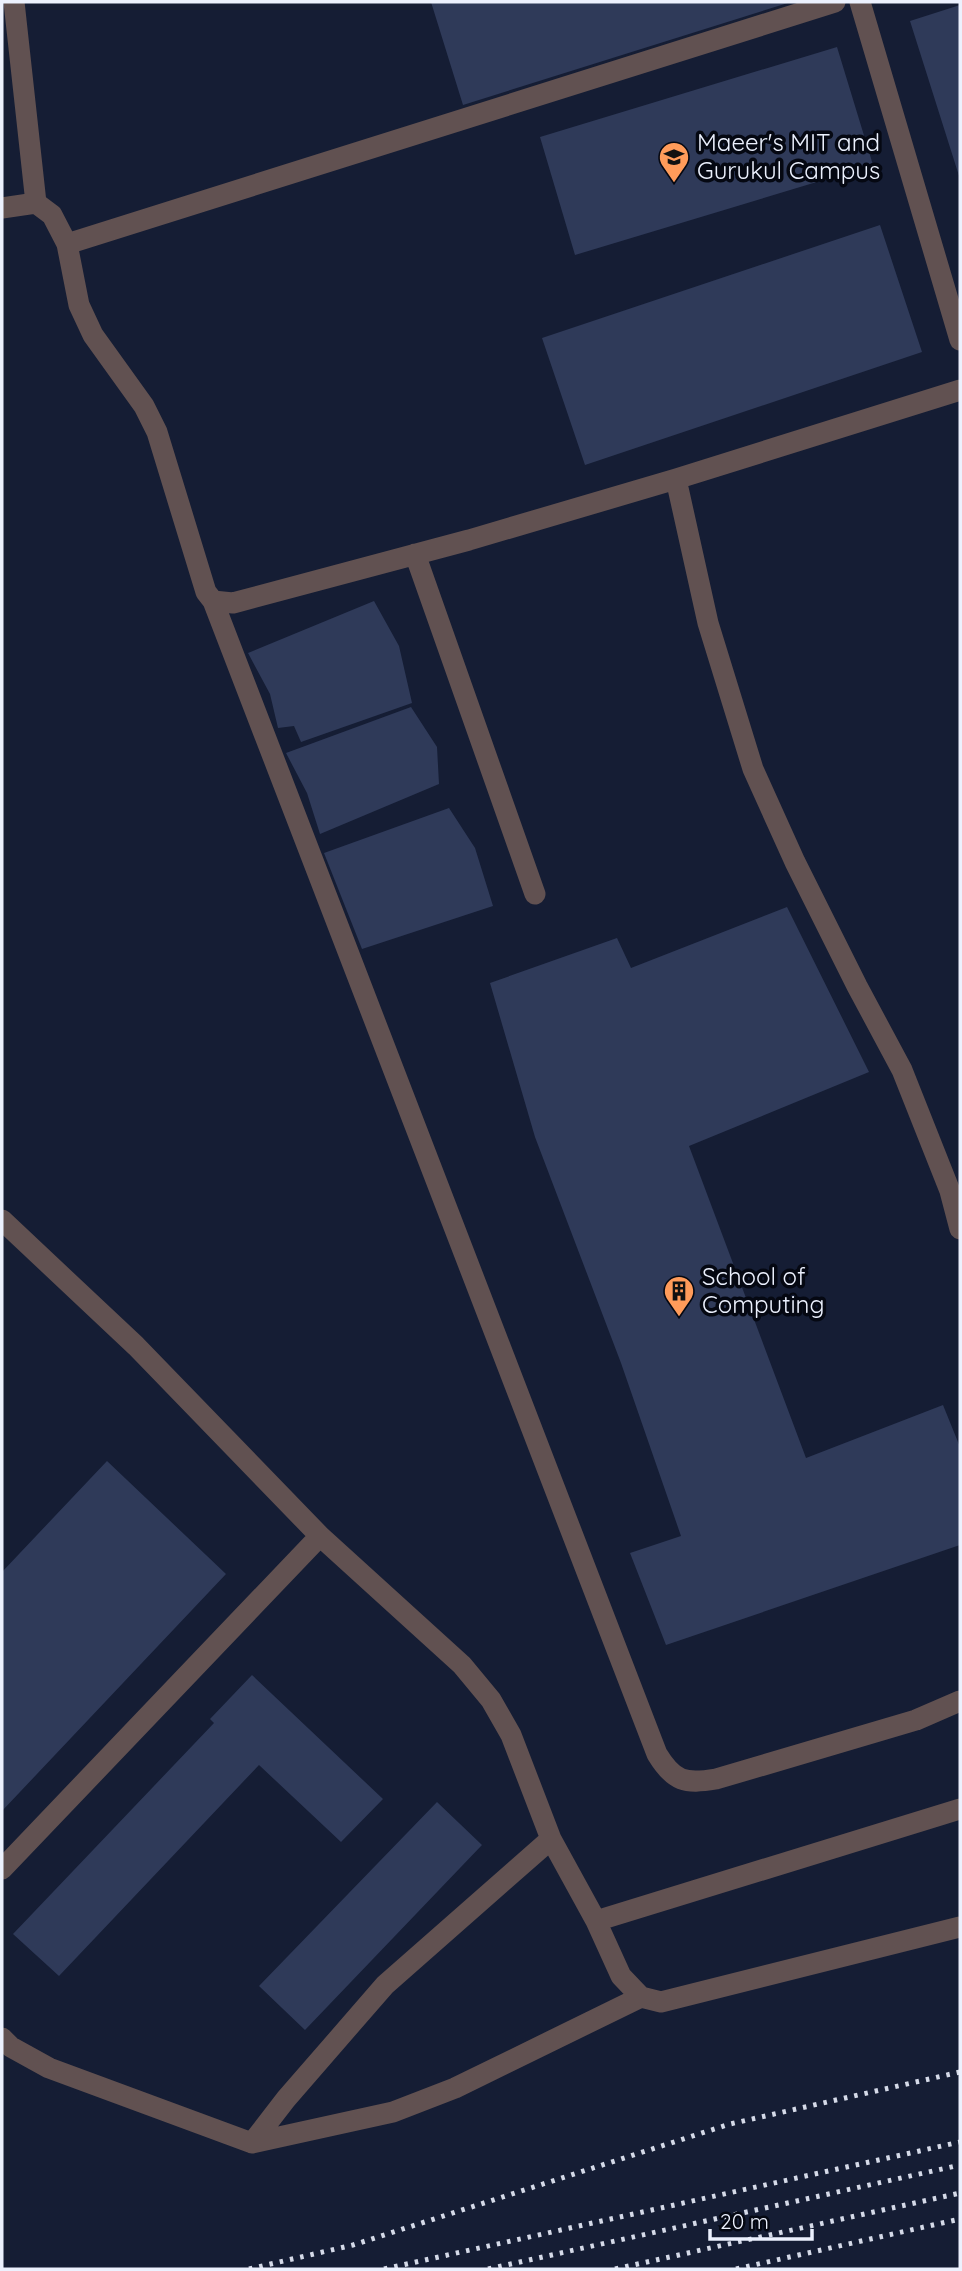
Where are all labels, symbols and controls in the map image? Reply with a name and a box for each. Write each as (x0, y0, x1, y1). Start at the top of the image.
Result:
place label: Maeer's MIT and Gurukul Campus (697, 127, 880, 185)
school or university icon: Maeer's MIT and Gurukul Campus (657, 140, 691, 184)
place label: School of Computing (702, 1261, 824, 1319)
building icon: School of Computing (662, 1274, 696, 1318)
scale bar (710, 2198, 811, 2242)
text: 20 m (720, 2208, 769, 2234)

